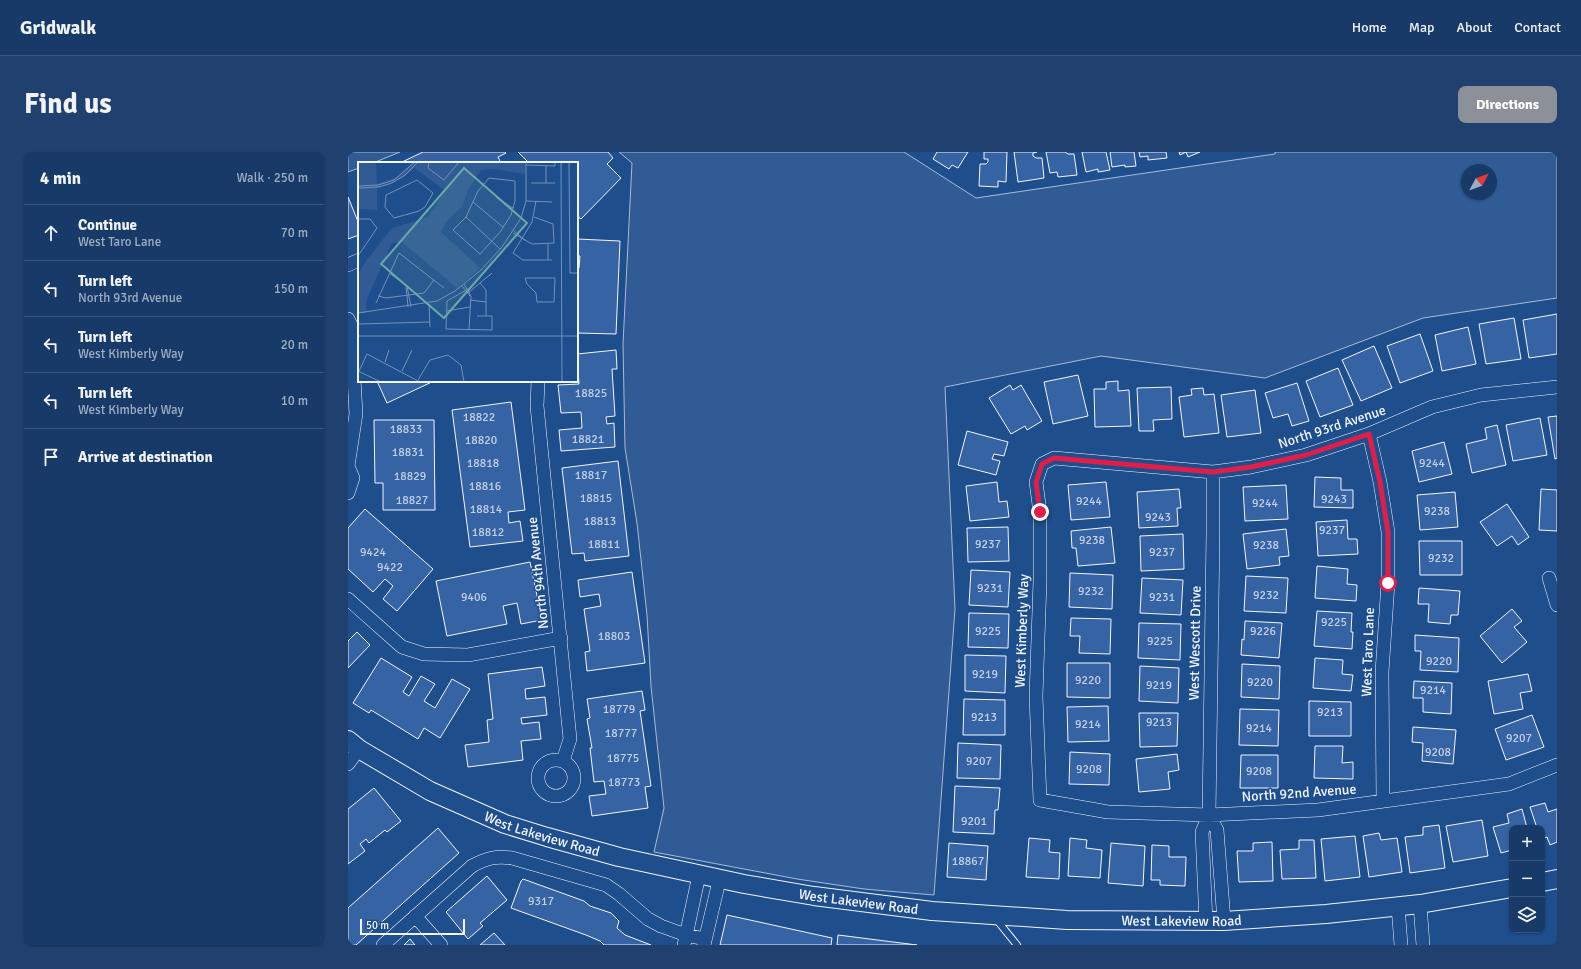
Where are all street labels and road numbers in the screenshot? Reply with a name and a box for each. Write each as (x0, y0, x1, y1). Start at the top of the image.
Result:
street label: North 93rd Avenue (1276, 402, 1388, 452)
street label: North 94th Avenue (524, 516, 552, 630)
street label: West Kimberly Way (1012, 573, 1032, 688)
street label: West Wescott Drive (1185, 585, 1205, 701)
street label: West Taro Lane (1358, 607, 1378, 697)
street label: North 92nd Avenue (1241, 781, 1357, 805)
street label: West Lakeview Road (482, 807, 602, 860)
street label: West Lakeview Road (797, 885, 919, 918)
street label: West Lakeview Road (1121, 911, 1242, 930)

